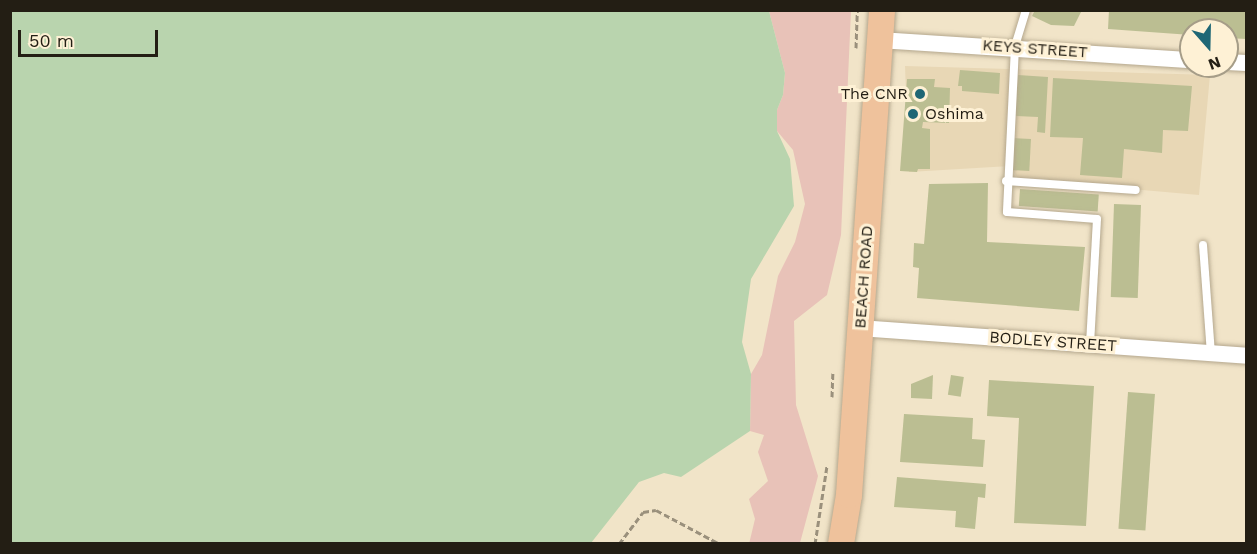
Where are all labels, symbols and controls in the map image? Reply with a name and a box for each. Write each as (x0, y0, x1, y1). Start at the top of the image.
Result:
scale bar (21, 18, 160, 56)
north arrow (1179, 18, 1239, 78)
text: 50 m (29, 30, 74, 51)
street label: KEYS STREET (982, 36, 1088, 62)
text: N (1206, 53, 1223, 74)
place label: The CNR (841, 84, 908, 104)
marker: The CNR (913, 87, 927, 101)
place label: Oshima (925, 104, 984, 124)
marker: Oshima (906, 107, 920, 121)
street label: BEACH ROAD (851, 225, 877, 329)
street label: BODLEY STREET (988, 328, 1118, 356)

